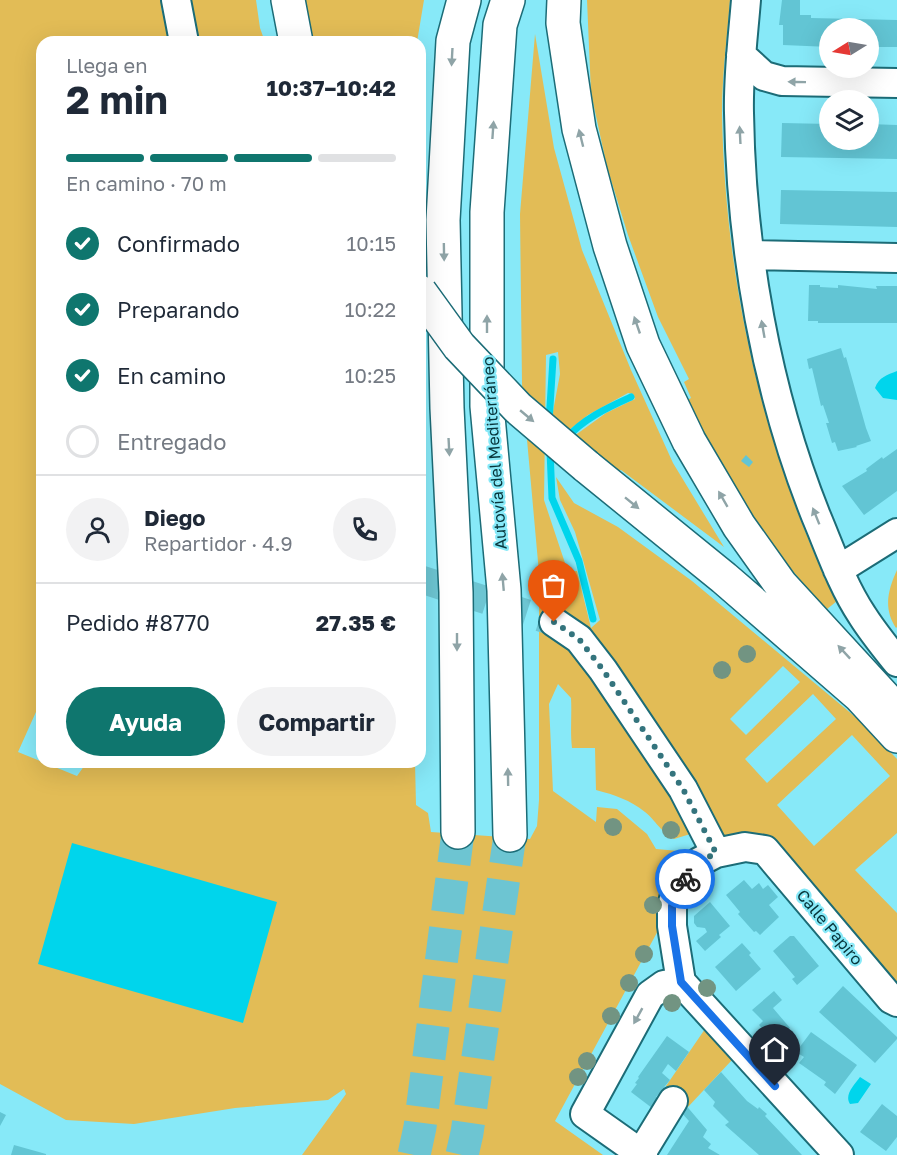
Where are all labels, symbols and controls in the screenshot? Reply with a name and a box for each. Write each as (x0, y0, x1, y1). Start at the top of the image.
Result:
north arrow (819, 18, 879, 78)
map controls (819, 18, 879, 150)
one-way arrow (448, 48, 457, 67)
text: Llega en (66, 53, 148, 77)
text: 10:37–10:42 (266, 74, 396, 101)
text: 2 min (66, 76, 168, 123)
one-way arrow (787, 77, 806, 86)
button: layers (819, 90, 879, 150)
one-way arrow (488, 120, 497, 139)
one-way arrow (735, 126, 744, 145)
one-way arrow (576, 129, 586, 147)
text: En camino · 70 m (66, 171, 227, 195)
icon: check (66, 227, 99, 260)
text: Confirmado (117, 230, 240, 257)
text: 10:15 (347, 231, 396, 255)
one-way arrow (439, 242, 449, 261)
icon: check (66, 293, 99, 326)
text: Preparando (117, 296, 240, 323)
text: 10:22 (345, 297, 396, 321)
one-way arrow (482, 315, 492, 334)
one-way arrow (631, 316, 641, 334)
one-way arrow (758, 319, 767, 338)
street label: Autovía del Mediterráneo (477, 356, 511, 550)
icon: check (66, 359, 99, 392)
text: En camino (117, 362, 226, 389)
text: 10:25 (345, 363, 396, 387)
one-way arrow (519, 409, 535, 422)
text: Entregado (117, 428, 226, 455)
one-way arrow (445, 437, 454, 456)
one-way arrow (718, 491, 728, 508)
one-way arrow (624, 496, 639, 509)
button: person (66, 498, 129, 561)
button: phone (333, 498, 396, 561)
text: Diego (144, 504, 205, 531)
one-way arrow (811, 507, 820, 525)
text: Repartidor · 4.9 (144, 531, 293, 555)
pin (528, 560, 579, 622)
icon: bag (537, 569, 570, 602)
one-way arrow (498, 572, 508, 591)
text: Pedido #8770 (66, 609, 210, 636)
text: 27.35 € (316, 609, 396, 636)
one-way arrow (452, 632, 462, 651)
one-way arrow (837, 645, 851, 659)
button: Ayuda (66, 687, 225, 756)
button: Compartir (237, 687, 396, 756)
one-way arrow (503, 767, 513, 786)
courier (655, 849, 715, 909)
icon: bike (669, 863, 702, 896)
street label: Calle Papiro (793, 885, 867, 969)
one-way arrow (633, 1008, 643, 1025)
pin (749, 1024, 800, 1086)
icon: home (758, 1033, 791, 1066)

